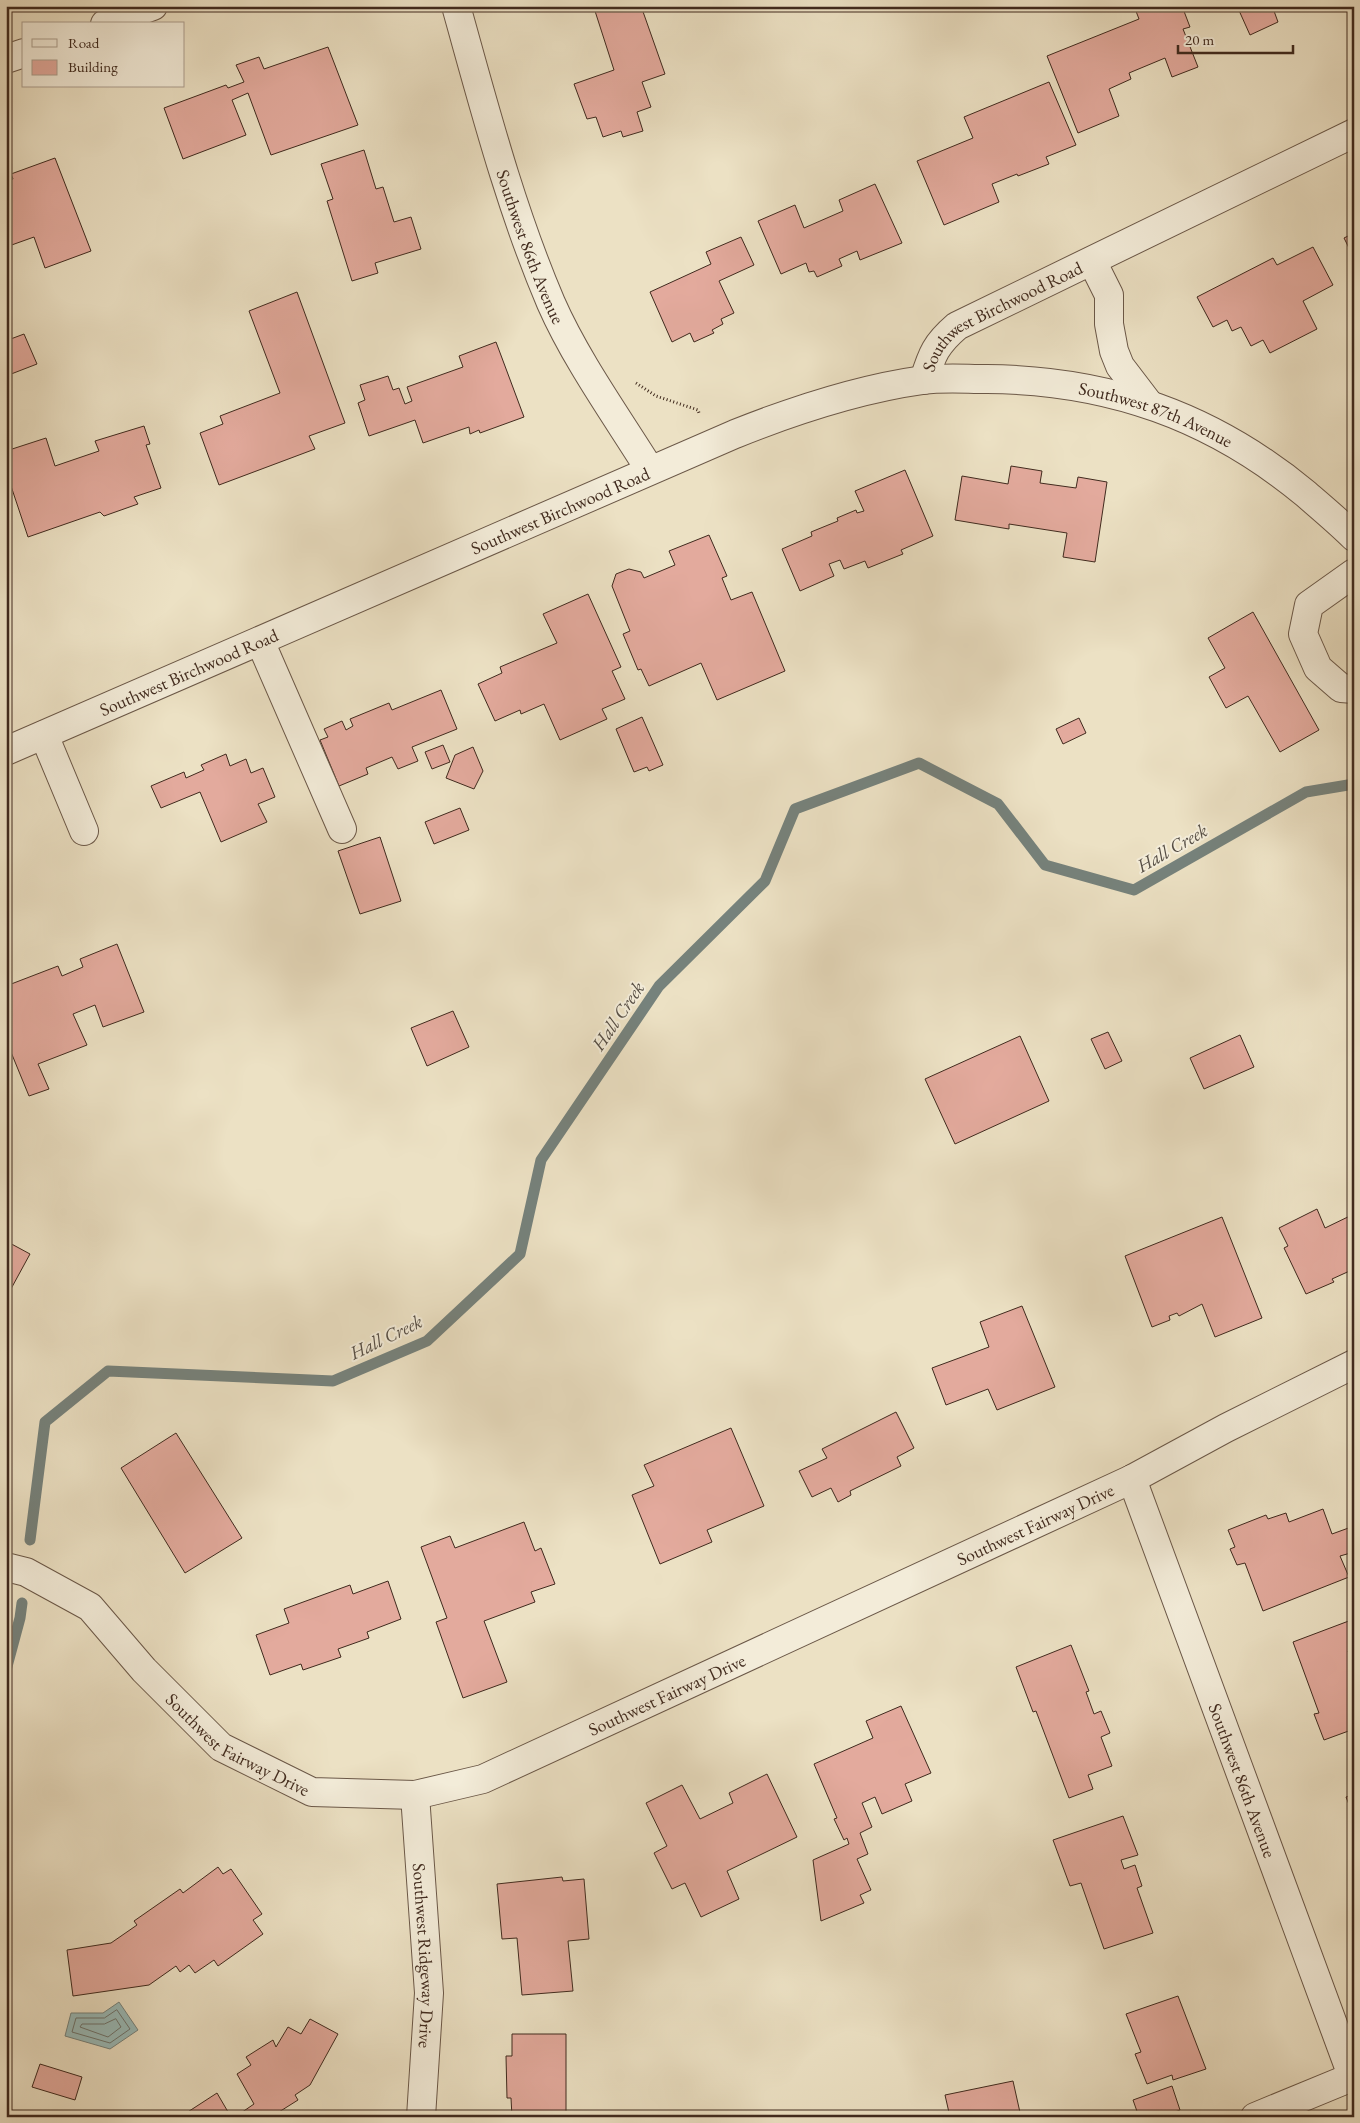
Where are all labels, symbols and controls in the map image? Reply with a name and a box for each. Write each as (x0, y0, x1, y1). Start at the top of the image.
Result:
legend (22, 22, 185, 88)
scale bar (1178, 22, 1292, 54)
text: 20 m (1185, 30, 1214, 49)
text: Road (68, 33, 100, 52)
text: Building (68, 57, 118, 76)
street label: Southwest 86th Avenue (492, 167, 570, 327)
street label: Southwest Birchwood Road (916, 255, 1087, 374)
street label: Southwest 87th Avenue (1077, 376, 1237, 452)
street label: Southwest Birchwood Road (467, 461, 654, 559)
street label: Southwest Birchwood Road (96, 622, 282, 721)
water label: Hall Creek (1131, 818, 1212, 879)
water label: Hall Creek (585, 976, 650, 1056)
water label: Hall Creek (345, 1309, 427, 1366)
street label: Southwest Fairway Drive (953, 1478, 1117, 1570)
street label: Southwest Fairway Drive (584, 1648, 749, 1740)
street label: Southwest Fairway Drive (161, 1687, 314, 1801)
street label: Southwest 86th Avenue (1204, 1700, 1282, 1861)
street label: Southwest Ridgeway Drive (408, 1862, 441, 2049)

